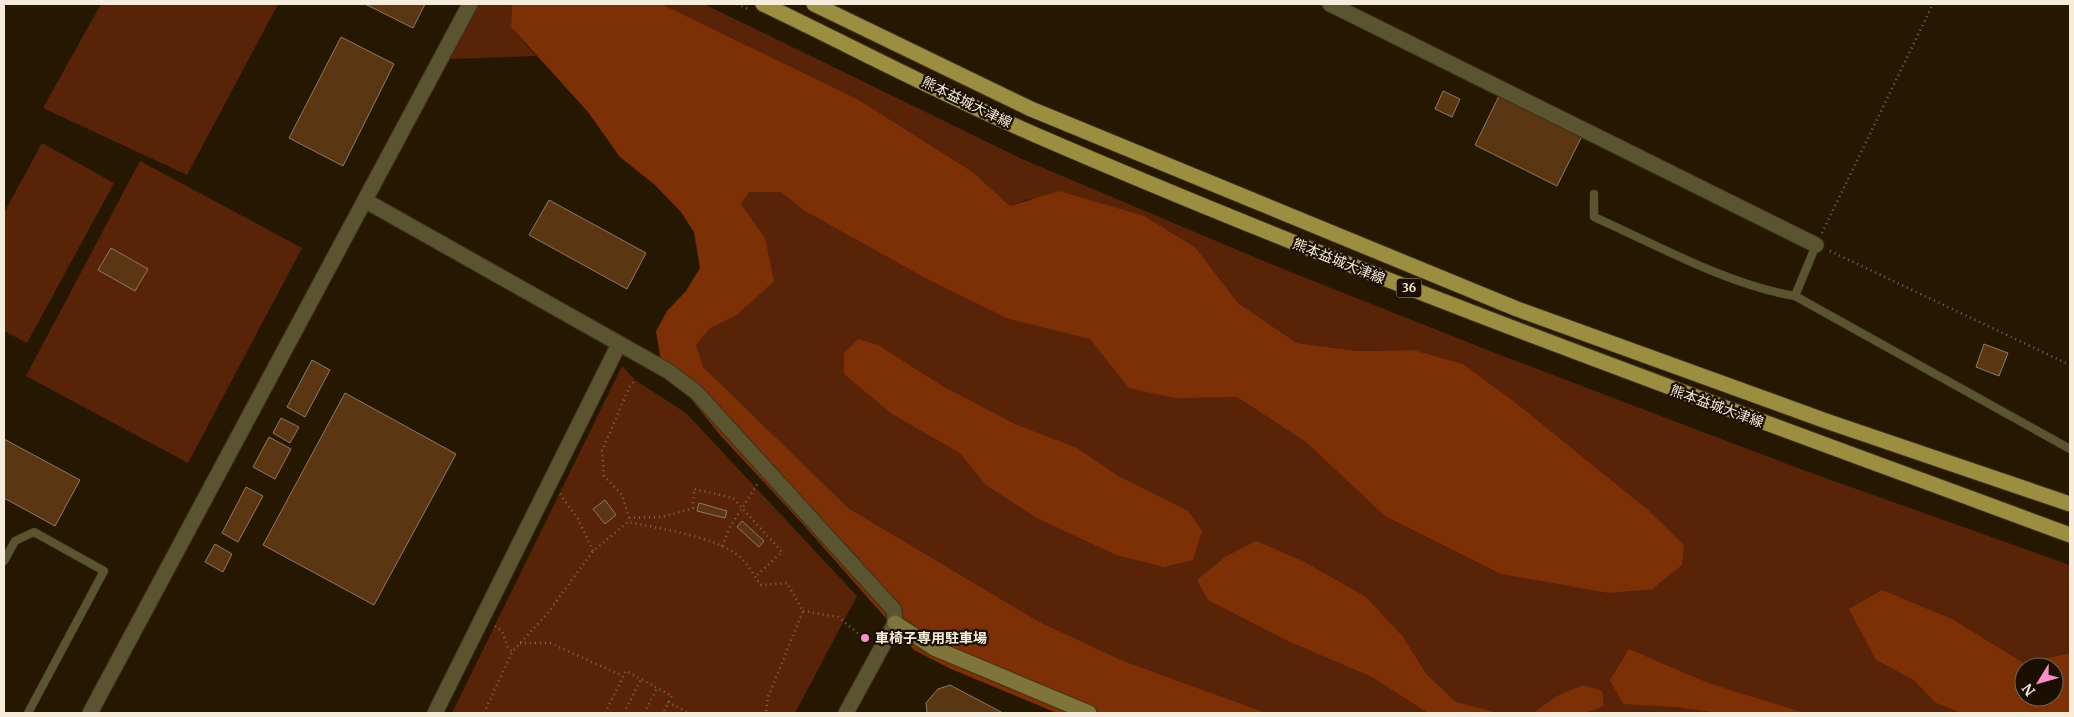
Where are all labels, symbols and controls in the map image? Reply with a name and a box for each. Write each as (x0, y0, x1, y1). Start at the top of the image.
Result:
street label: 熊本益城大津線 (919, 72, 1015, 132)
street label: 熊本益城大津線 (1290, 234, 1388, 288)
road number: 36 (1396, 278, 1422, 298)
street label: 熊本益城大津線 (1668, 381, 1766, 431)
place label: 車椅子専用駐車場 (875, 629, 987, 647)
marker: 車椅子専用駐車場 (859, 632, 871, 644)
north arrow (2014, 657, 2064, 707)
text: N (2018, 680, 2039, 700)

